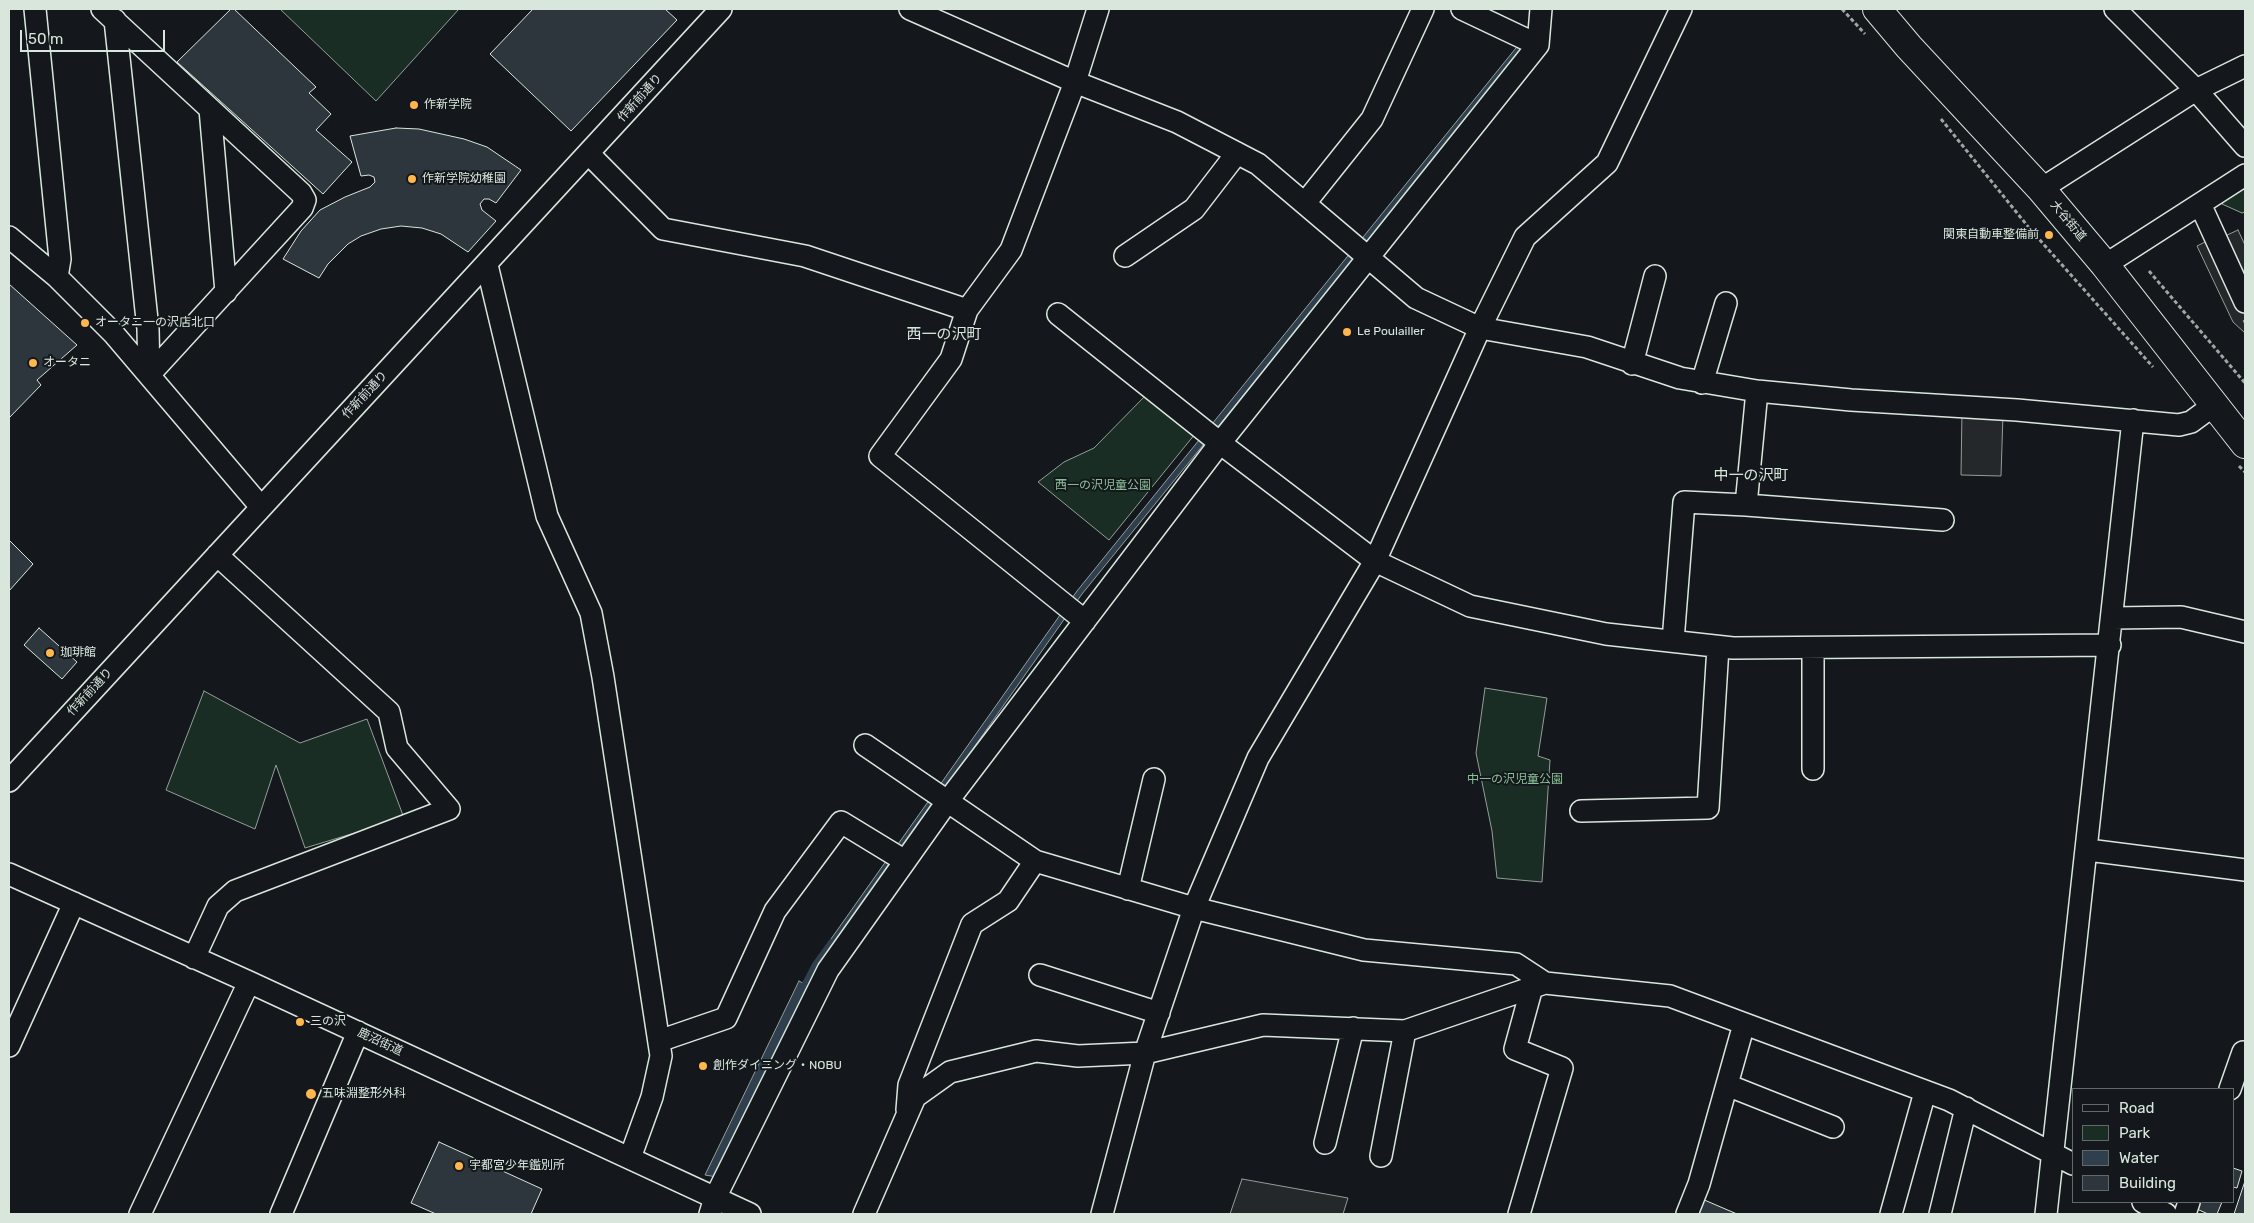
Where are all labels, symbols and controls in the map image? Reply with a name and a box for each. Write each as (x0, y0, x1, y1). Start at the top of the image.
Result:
scale bar (22, 20, 168, 52)
text: 50 m (28, 30, 63, 48)
street label: 作新前通り (615, 71, 665, 125)
place label: 作新学院 (424, 98, 472, 112)
marker: 作新学院 (408, 99, 420, 111)
place label: 作新学院幼稚園 (422, 172, 506, 186)
marker: 作新学院幼稚園 (406, 173, 418, 185)
street label: 大谷街道 (2047, 198, 2089, 244)
place label: 関東自動車整備前 (1943, 228, 2039, 242)
marker: 関東自動車整備前 (2043, 229, 2055, 241)
place label: オータニ一の沢店北口 (95, 316, 215, 330)
marker: オータニ一の沢店北口 (79, 317, 91, 329)
place label: Le Poulailler (1357, 325, 1425, 339)
district label: 西一の沢町 (907, 326, 981, 344)
marker: Le Poulailler (1341, 326, 1353, 338)
place label: オータニ (43, 356, 91, 370)
marker: オータニ (27, 357, 39, 369)
street label: 作新前通り (339, 368, 391, 422)
district label: 中一の沢町 (1714, 467, 1788, 485)
park label: 西一の沢児童公園 (1055, 479, 1151, 493)
place label: 珈琲館 (60, 646, 96, 660)
marker: 珈琲館 (44, 647, 56, 659)
street label: 作新前通り (64, 665, 116, 719)
park label: 中一の沢児童公園 (1467, 773, 1563, 787)
place label: 三の沢 (310, 1015, 346, 1029)
marker: 三の沢 (294, 1016, 306, 1028)
street label: 鹿沼街道 (355, 1025, 405, 1059)
place label: 創作ダイニング・NOBU (713, 1059, 842, 1073)
marker: 創作ダイニング・NOBU (697, 1060, 709, 1072)
marker: 五味淵整形外科 (304, 1087, 318, 1101)
place label: 五味淵整形外科 (322, 1087, 406, 1101)
legend (2072, 1088, 2234, 1203)
text: Road (2119, 1099, 2155, 1117)
text: Park (2119, 1124, 2150, 1142)
text: Water (2119, 1149, 2159, 1167)
place label: 宇都宮少年鑑別所 (469, 1159, 565, 1173)
marker: 宇都宮少年鑑別所 (453, 1160, 465, 1172)
text: Building (2119, 1174, 2176, 1192)

